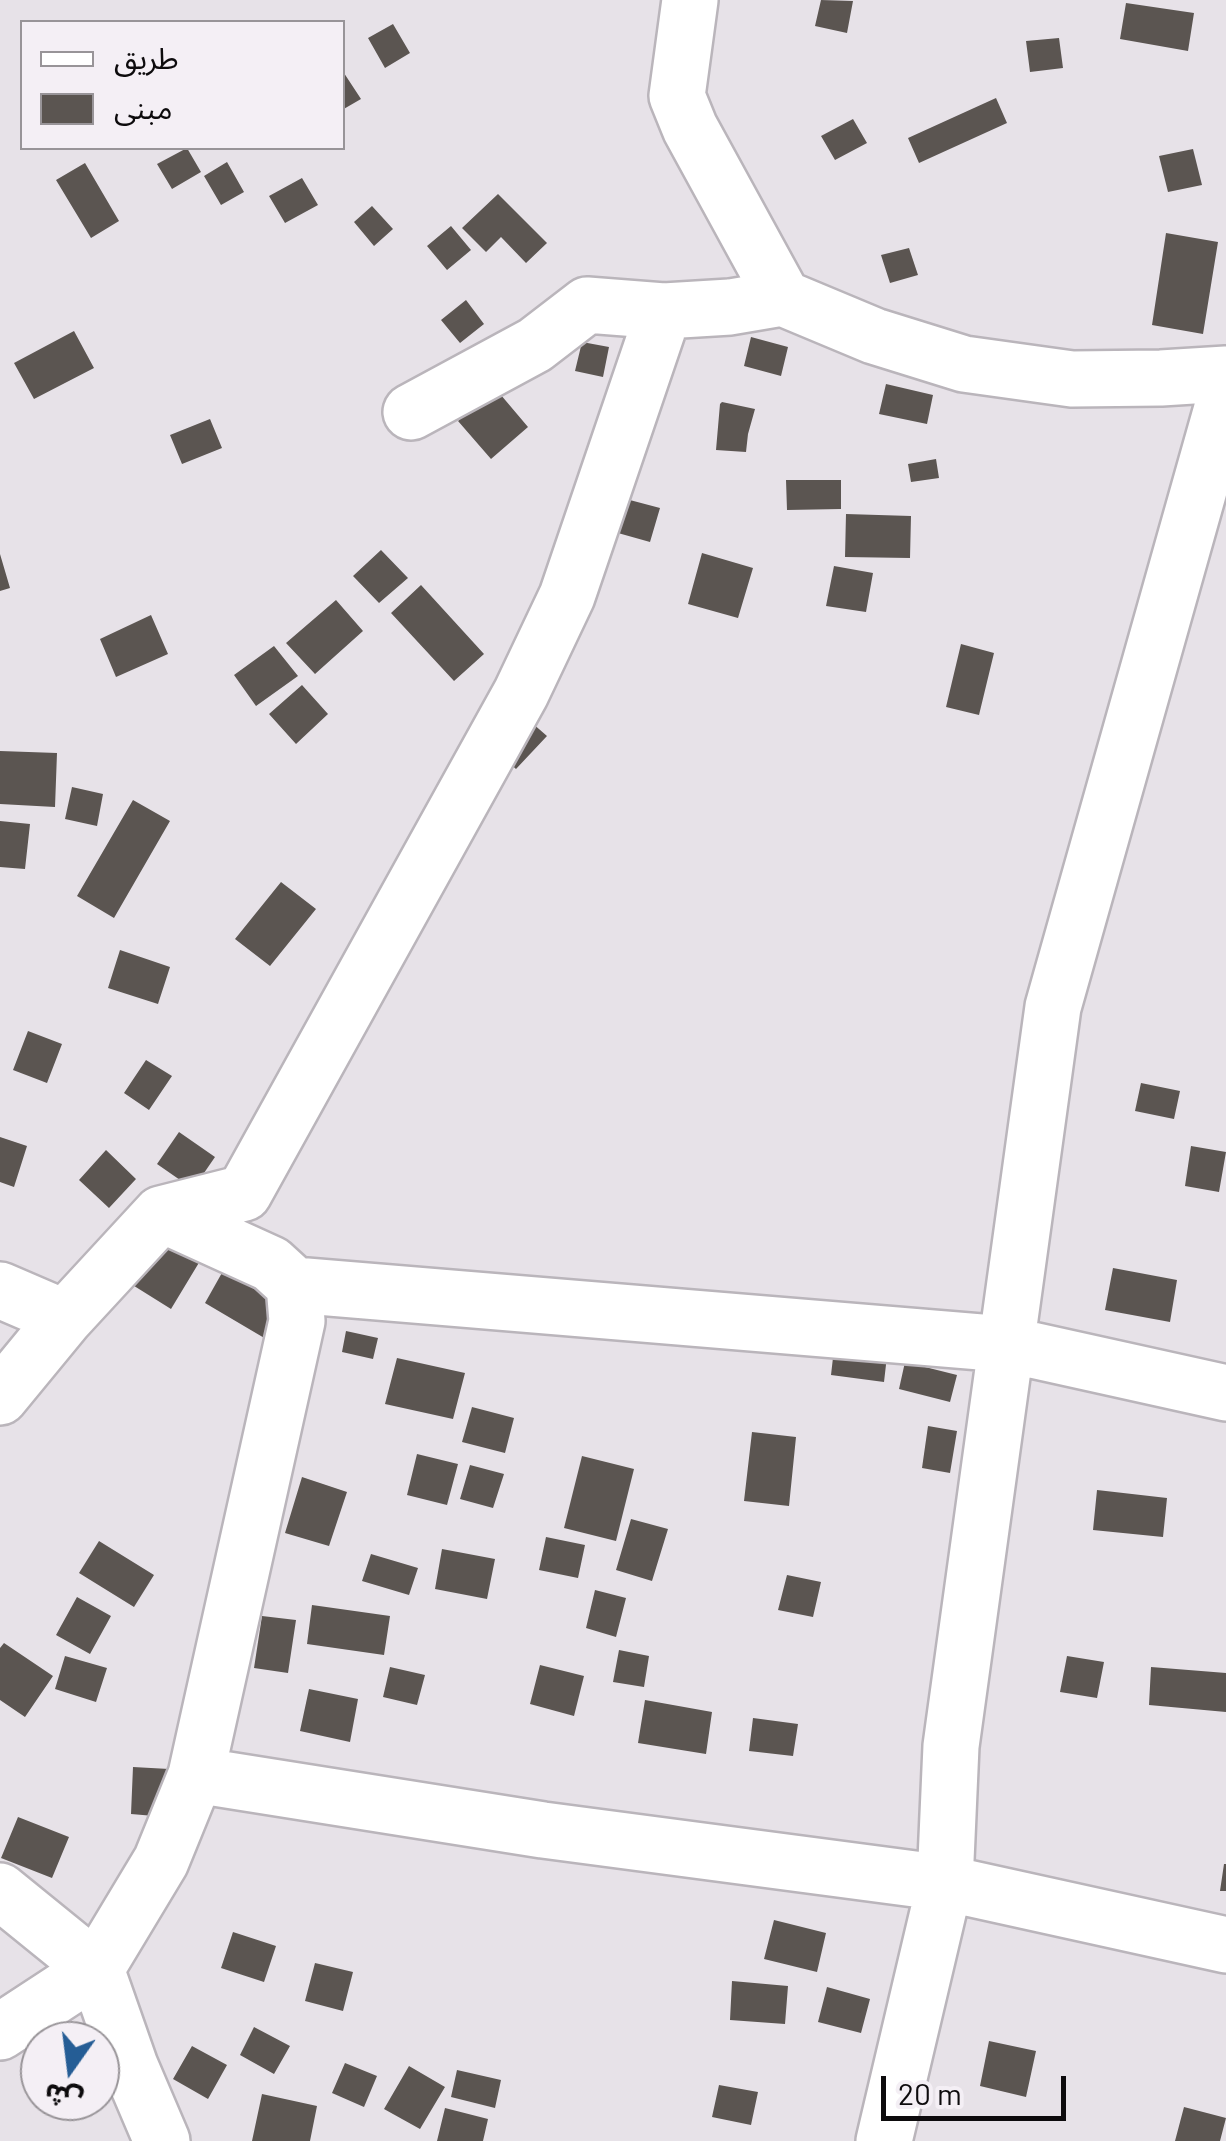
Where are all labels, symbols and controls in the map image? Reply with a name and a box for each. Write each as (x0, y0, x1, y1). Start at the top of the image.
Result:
legend (20, 20, 345, 150)
text: طريق (114, 39, 179, 75)
text: مبنى (114, 89, 172, 125)
north arrow (20, 2021, 120, 2121)
scale bar (886, 2056, 1071, 2118)
text: 20 m (898, 2075, 962, 2111)
text: ش (40, 2077, 86, 2119)

